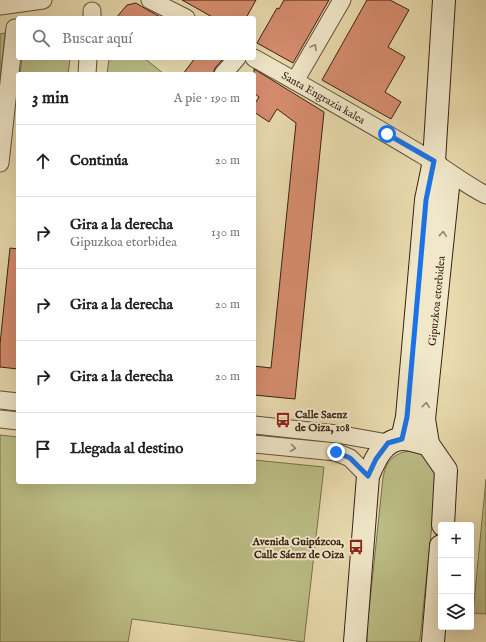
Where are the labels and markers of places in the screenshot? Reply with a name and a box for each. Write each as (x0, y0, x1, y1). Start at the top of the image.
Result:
place label: Calle Saenz de Oiza, 108 (295, 408, 349, 435)
bus stop icon: Calle Saenz de Oiza, 108 (274, 411, 292, 429)
place label: Avenida Guipúzcoa, Calle Sáenz de Oiza (252, 535, 344, 562)
bus stop icon: Avenida Guipúzcoa, Calle Sáenz de Oiza (347, 538, 365, 556)

